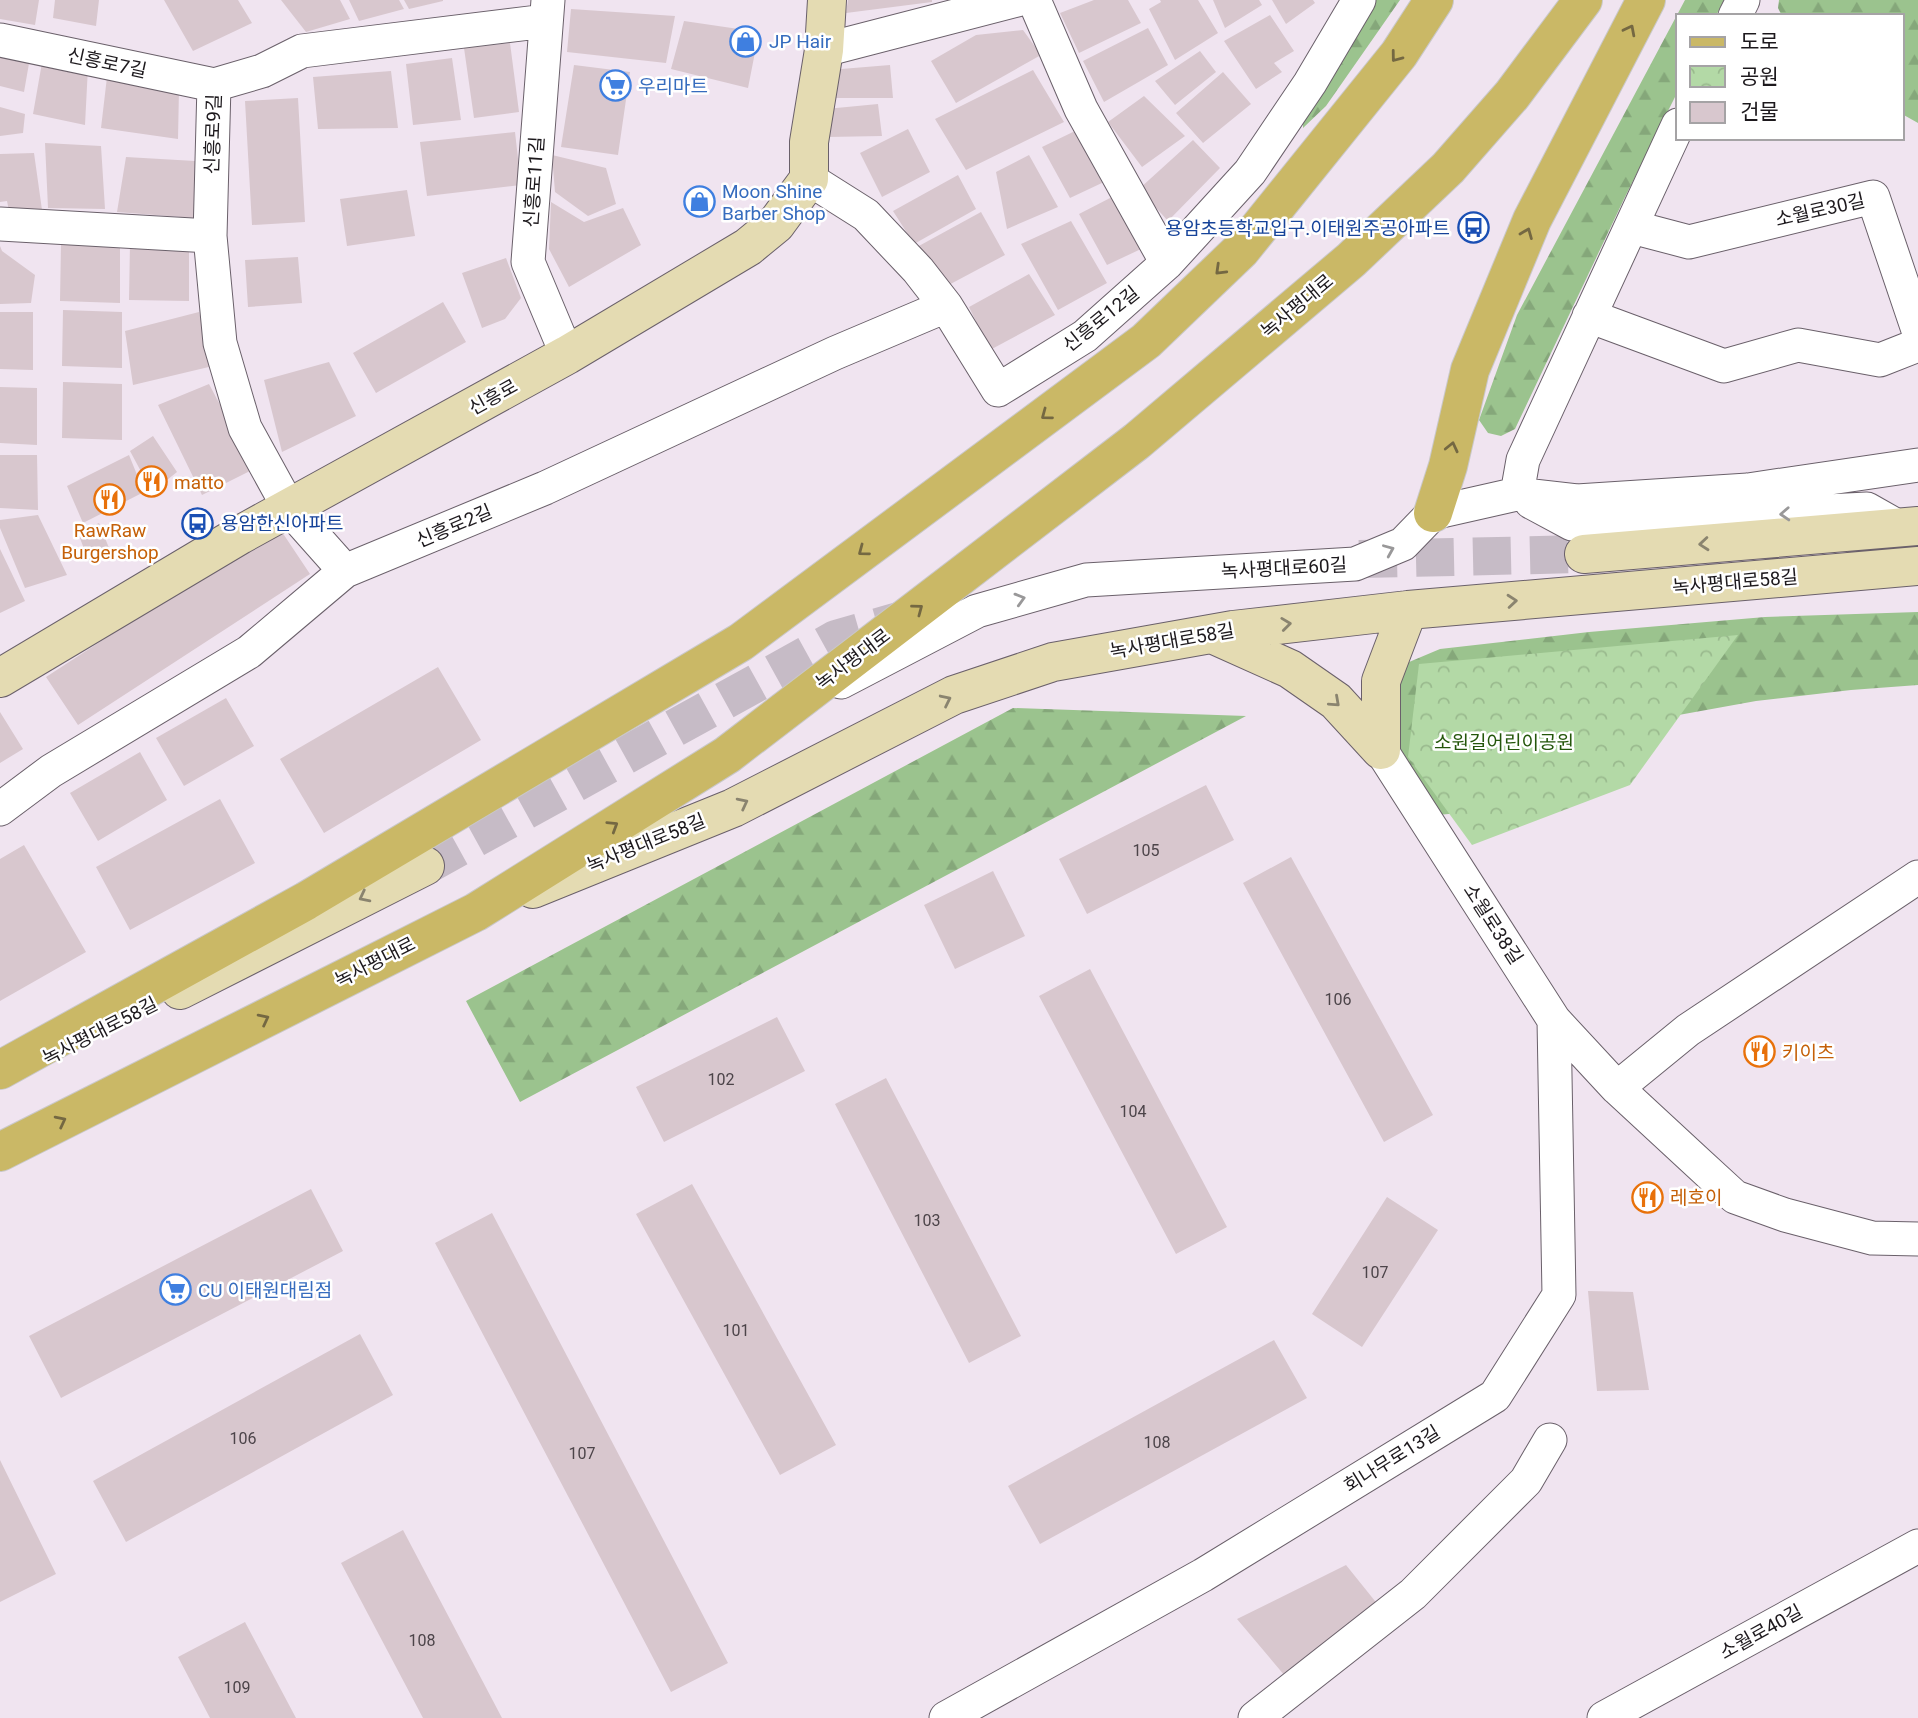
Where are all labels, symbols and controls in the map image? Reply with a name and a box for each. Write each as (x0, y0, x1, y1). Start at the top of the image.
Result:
legend (1676, 14, 1904, 140)
shop icon: JP Hair (729, 24, 763, 58)
one-way arrow (1622, 25, 1635, 37)
place label: JP Hair (769, 30, 832, 53)
text: 도로 (1740, 30, 1779, 54)
street label: 신흥로7길 (65, 43, 149, 83)
one-way arrow (1392, 49, 1405, 61)
text: 공원 (1740, 65, 1779, 89)
supermarket icon: 우리마트 (598, 69, 632, 103)
place label: 우리마트 (638, 75, 708, 98)
street label: 신흥로9길 (200, 93, 226, 175)
text: 건물 (1740, 100, 1779, 124)
street label: 신흥로11길 (519, 136, 549, 228)
place label: Moon Shine Barber Shop (722, 180, 826, 225)
shop icon: Moon Shine Barber Shop (682, 185, 716, 219)
street label: 소월로30길 (1773, 189, 1867, 231)
bus stop icon: 용암초등학교입구.이태원주공아파트 (1456, 211, 1490, 245)
place label: 용암초등학교입구.이태원주공아파트 (1165, 217, 1450, 240)
one-way arrow (1518, 228, 1532, 240)
one-way arrow (1216, 261, 1229, 274)
street label: 녹사평대로 (1256, 269, 1338, 343)
street label: 신흥로12길 (1058, 281, 1144, 357)
street label: 신흥로 (464, 374, 522, 420)
one-way arrow (1041, 407, 1054, 419)
one-way arrow (1444, 441, 1458, 453)
restaurant icon: matto (134, 465, 168, 499)
place label: matto (174, 471, 224, 494)
restaurant icon: RawRaw Burgershop (93, 482, 127, 516)
street label: 신흥로2길 (412, 500, 496, 552)
bus stop icon: 용암한신아파트 (181, 506, 215, 540)
one-way arrow (1779, 506, 1790, 521)
place label: 용암한신아파트 (221, 512, 343, 535)
place label: RawRaw Burgershop (61, 519, 159, 564)
one-way arrow (1698, 536, 1709, 551)
one-way arrow (858, 542, 871, 555)
one-way arrow (1381, 544, 1394, 558)
street label: 녹사평대로60길 (1220, 553, 1348, 583)
street label: 녹사평대로58길 (1671, 565, 1799, 599)
one-way arrow (1014, 592, 1026, 607)
one-way arrow (1507, 594, 1518, 609)
one-way arrow (910, 604, 922, 617)
one-way arrow (1281, 617, 1292, 632)
street label: 녹사평대로58길 (1108, 619, 1236, 663)
street label: 녹사평대로 (811, 624, 895, 694)
one-way arrow (939, 694, 951, 708)
one-way arrow (1327, 694, 1340, 706)
park label: 소원길어린이공원 (1434, 731, 1574, 754)
one-way arrow (736, 798, 748, 812)
street label: 녹사평대로58길 (583, 809, 709, 877)
one-way arrow (605, 821, 618, 834)
house number: 105 (1133, 841, 1159, 860)
street label: 소월로38길 (1458, 879, 1528, 969)
one-way arrow (359, 889, 371, 903)
street label: 녹사평대로 (331, 932, 419, 992)
house number: 106 (1325, 990, 1351, 1009)
street label: 녹사평대로58길 (39, 992, 161, 1070)
one-way arrow (257, 1013, 269, 1027)
restaurant icon: 키이츠 (1742, 1035, 1776, 1069)
place label: 키이츠 (1782, 1041, 1834, 1064)
house number: 102 (708, 1070, 734, 1089)
house number: 104 (1120, 1102, 1146, 1121)
one-way arrow (54, 1116, 66, 1130)
restaurant icon: 레호이 (1630, 1180, 1664, 1214)
place label: 레호이 (1670, 1186, 1722, 1209)
house number: 103 (914, 1211, 940, 1230)
house number: 107 (1362, 1263, 1388, 1282)
supermarket icon: CU 이태원대림점 (158, 1273, 192, 1307)
place label: CU 이태원대림점 (198, 1279, 332, 1302)
house number: 101 (723, 1321, 749, 1340)
street label: 회나무로13길 (1340, 1420, 1444, 1498)
house number: 106 (230, 1429, 256, 1448)
house number: 108 (1144, 1433, 1170, 1452)
house number: 107 (569, 1444, 595, 1463)
street label: 소월로40길 (1716, 1600, 1806, 1664)
house number: 108 (409, 1631, 435, 1650)
house number: 109 (224, 1678, 250, 1697)

